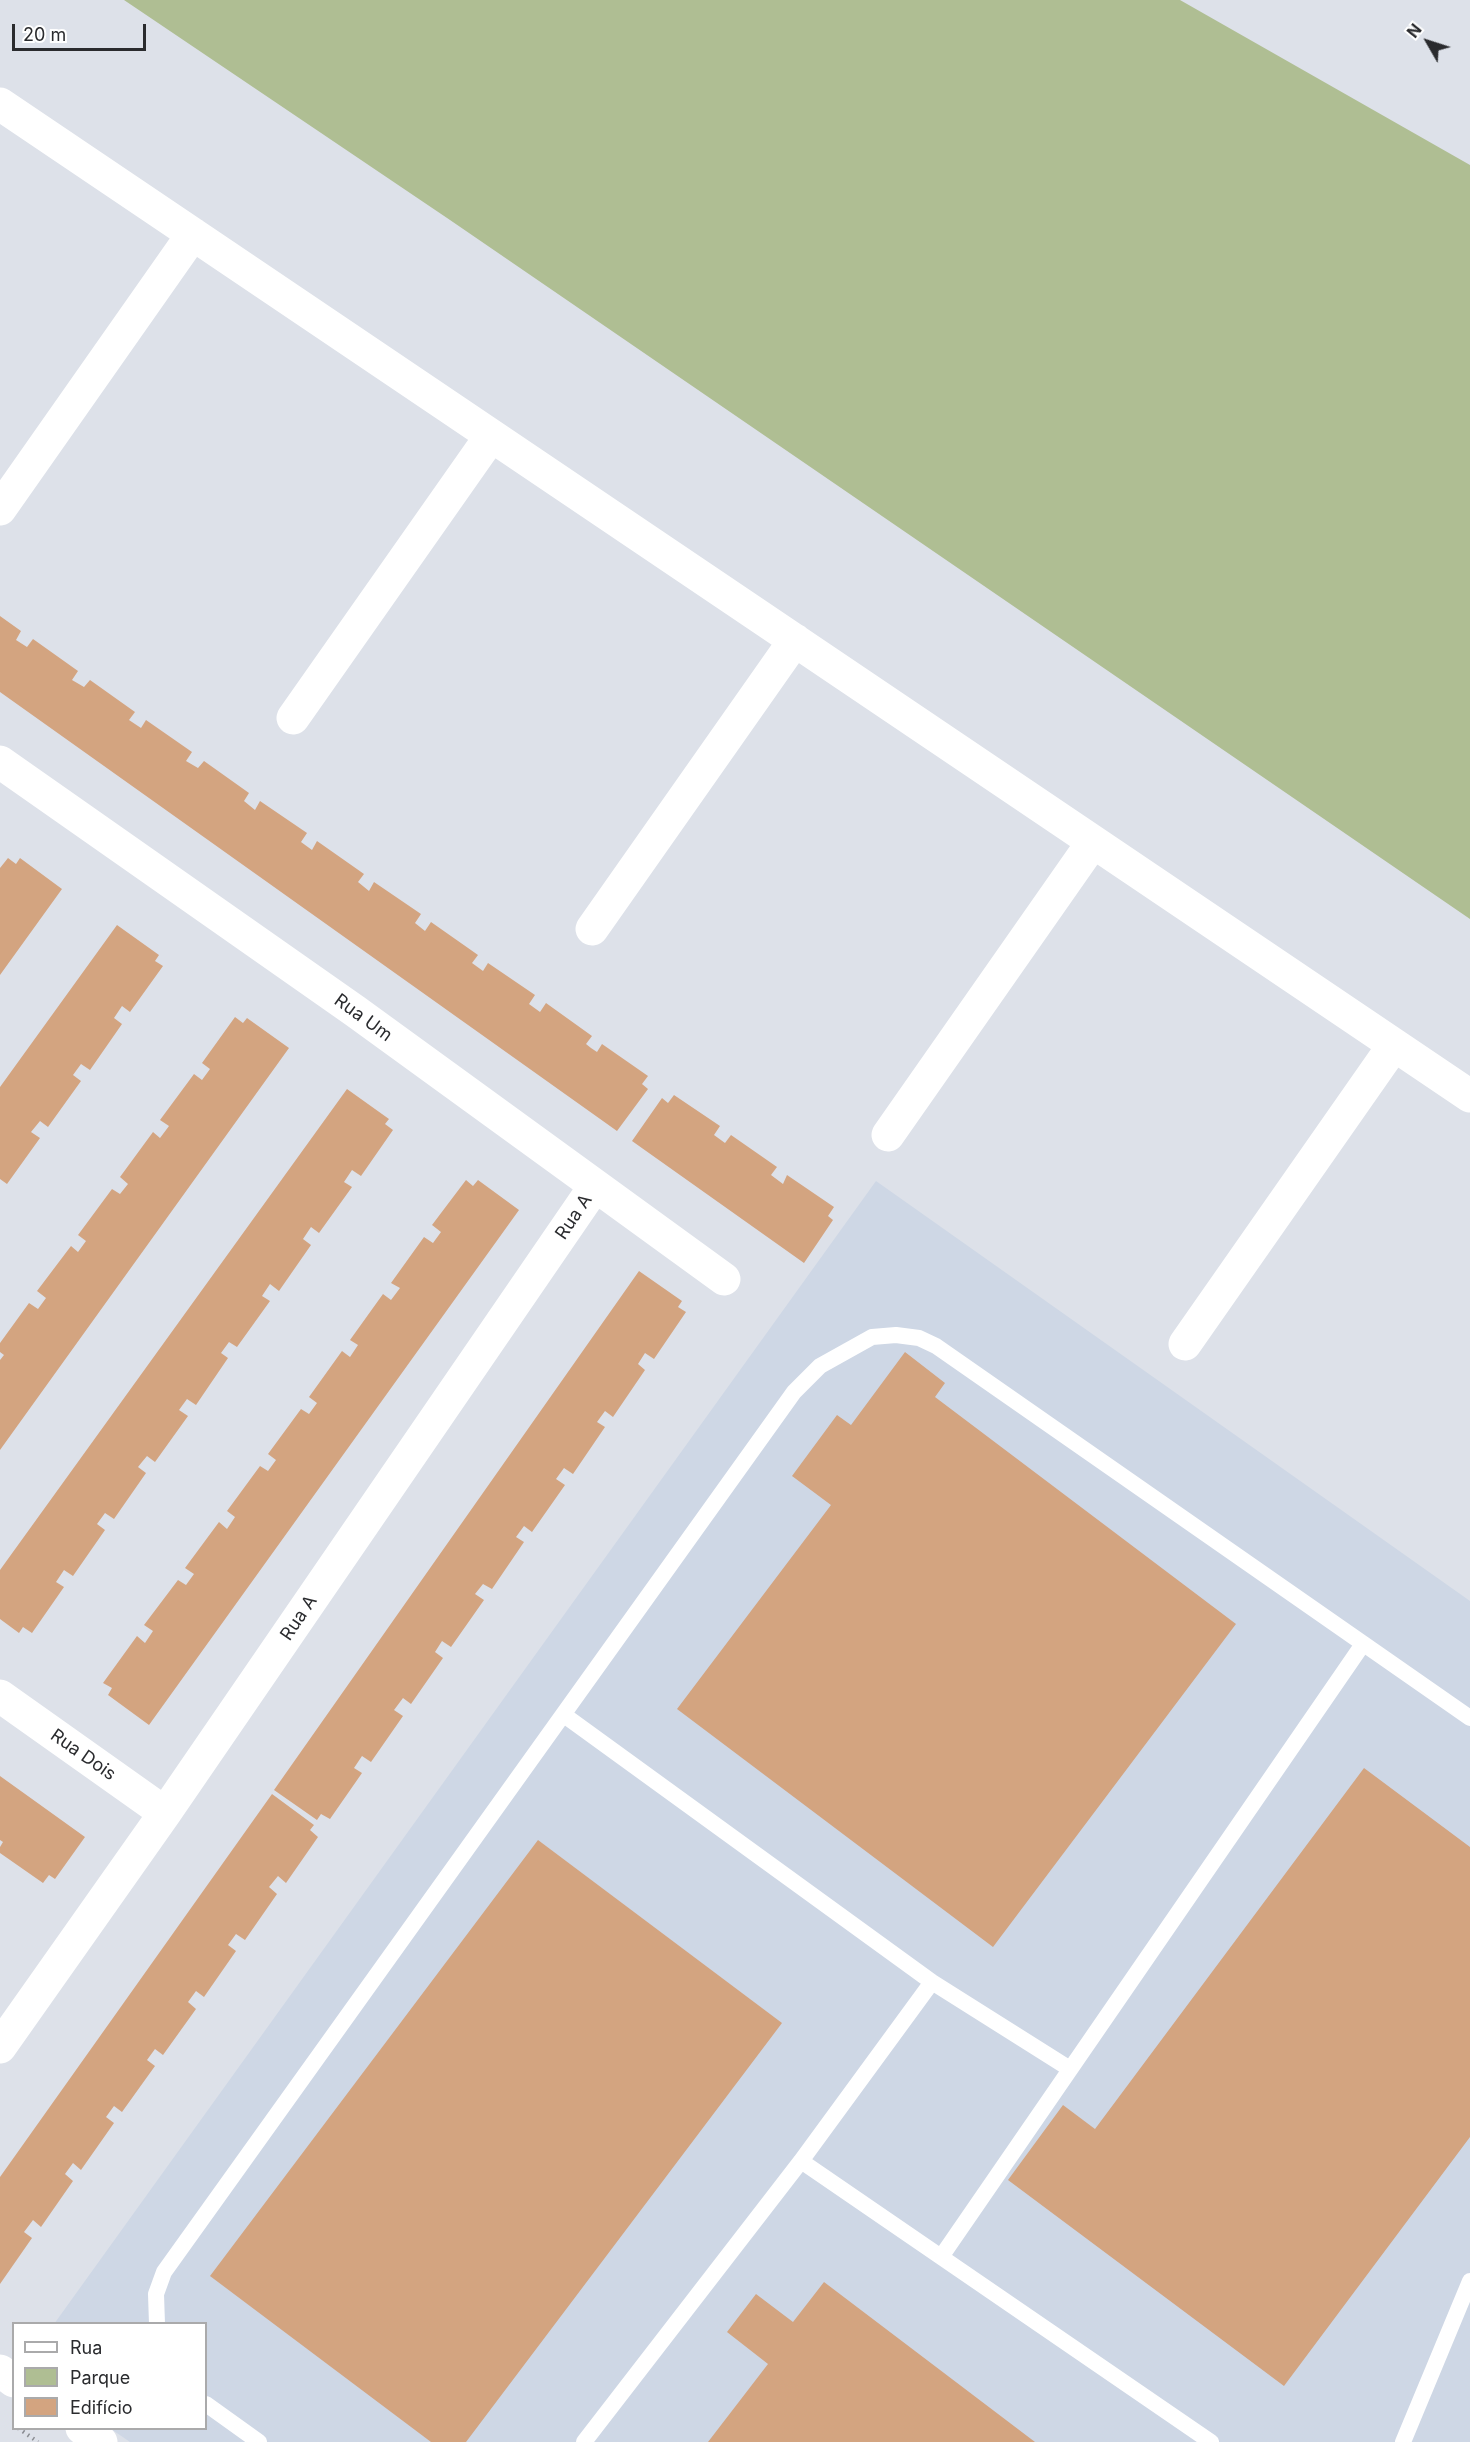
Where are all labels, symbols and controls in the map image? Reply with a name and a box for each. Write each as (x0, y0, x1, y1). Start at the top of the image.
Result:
scale bar (15, 12, 148, 50)
north arrow (1398, 12, 1458, 72)
text: N (1402, 20, 1426, 42)
text: 20 m (23, 24, 66, 45)
street label: Rua Um (330, 990, 396, 1046)
street label: Rua A (551, 1190, 597, 1244)
street label: Rua A (276, 1591, 322, 1645)
street label: Rua Dois (46, 1725, 120, 1785)
legend (12, 2322, 207, 2430)
text: Rua (70, 2337, 102, 2358)
text: Parque (70, 2367, 130, 2388)
text: Edifício (70, 2397, 133, 2418)

